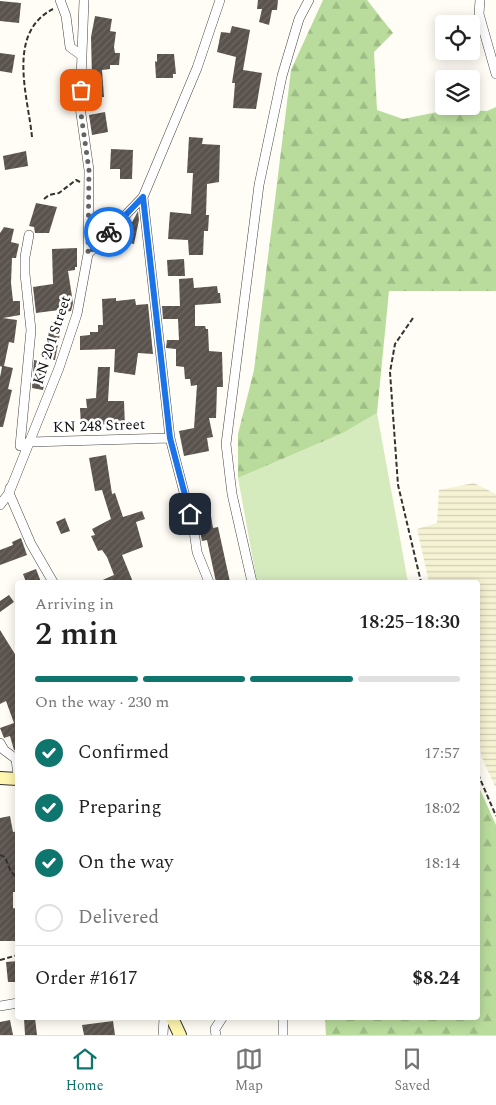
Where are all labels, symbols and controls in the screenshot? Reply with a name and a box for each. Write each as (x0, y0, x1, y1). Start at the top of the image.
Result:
map controls (435, 15, 480, 115)
button: locate (435, 15, 480, 60)
pin (60, 69, 102, 111)
button: layers (435, 70, 480, 115)
icon: bag (67, 76, 95, 104)
courier (84, 207, 134, 257)
icon: bike (95, 218, 123, 246)
street label: KN 201 Street (27, 293, 77, 387)
street label: KN 248 Street (53, 413, 145, 439)
pin (169, 493, 211, 535)
icon: home (176, 500, 204, 528)
text: Arriving in (35, 592, 114, 616)
text: 18:25–18:30 (359, 608, 460, 637)
text: 2 min (35, 610, 118, 659)
text: On the way · 230 m (35, 690, 169, 714)
text: Confirmed (78, 738, 169, 767)
icon: check (35, 739, 63, 767)
text: 17:57 (424, 741, 460, 765)
text: Preparing (78, 793, 162, 822)
icon: check (35, 794, 63, 822)
text: 18:02 (424, 796, 460, 820)
text: On the way (78, 848, 174, 877)
icon: check (35, 849, 63, 877)
text: 18:14 (424, 851, 460, 875)
text: Delivered (78, 903, 159, 932)
text: Order #1617 (35, 964, 138, 993)
text: $8.24 (412, 964, 460, 993)
tab: Home (66, 1045, 103, 1096)
tab: Map (235, 1045, 263, 1096)
tab: Saved (394, 1045, 430, 1096)

